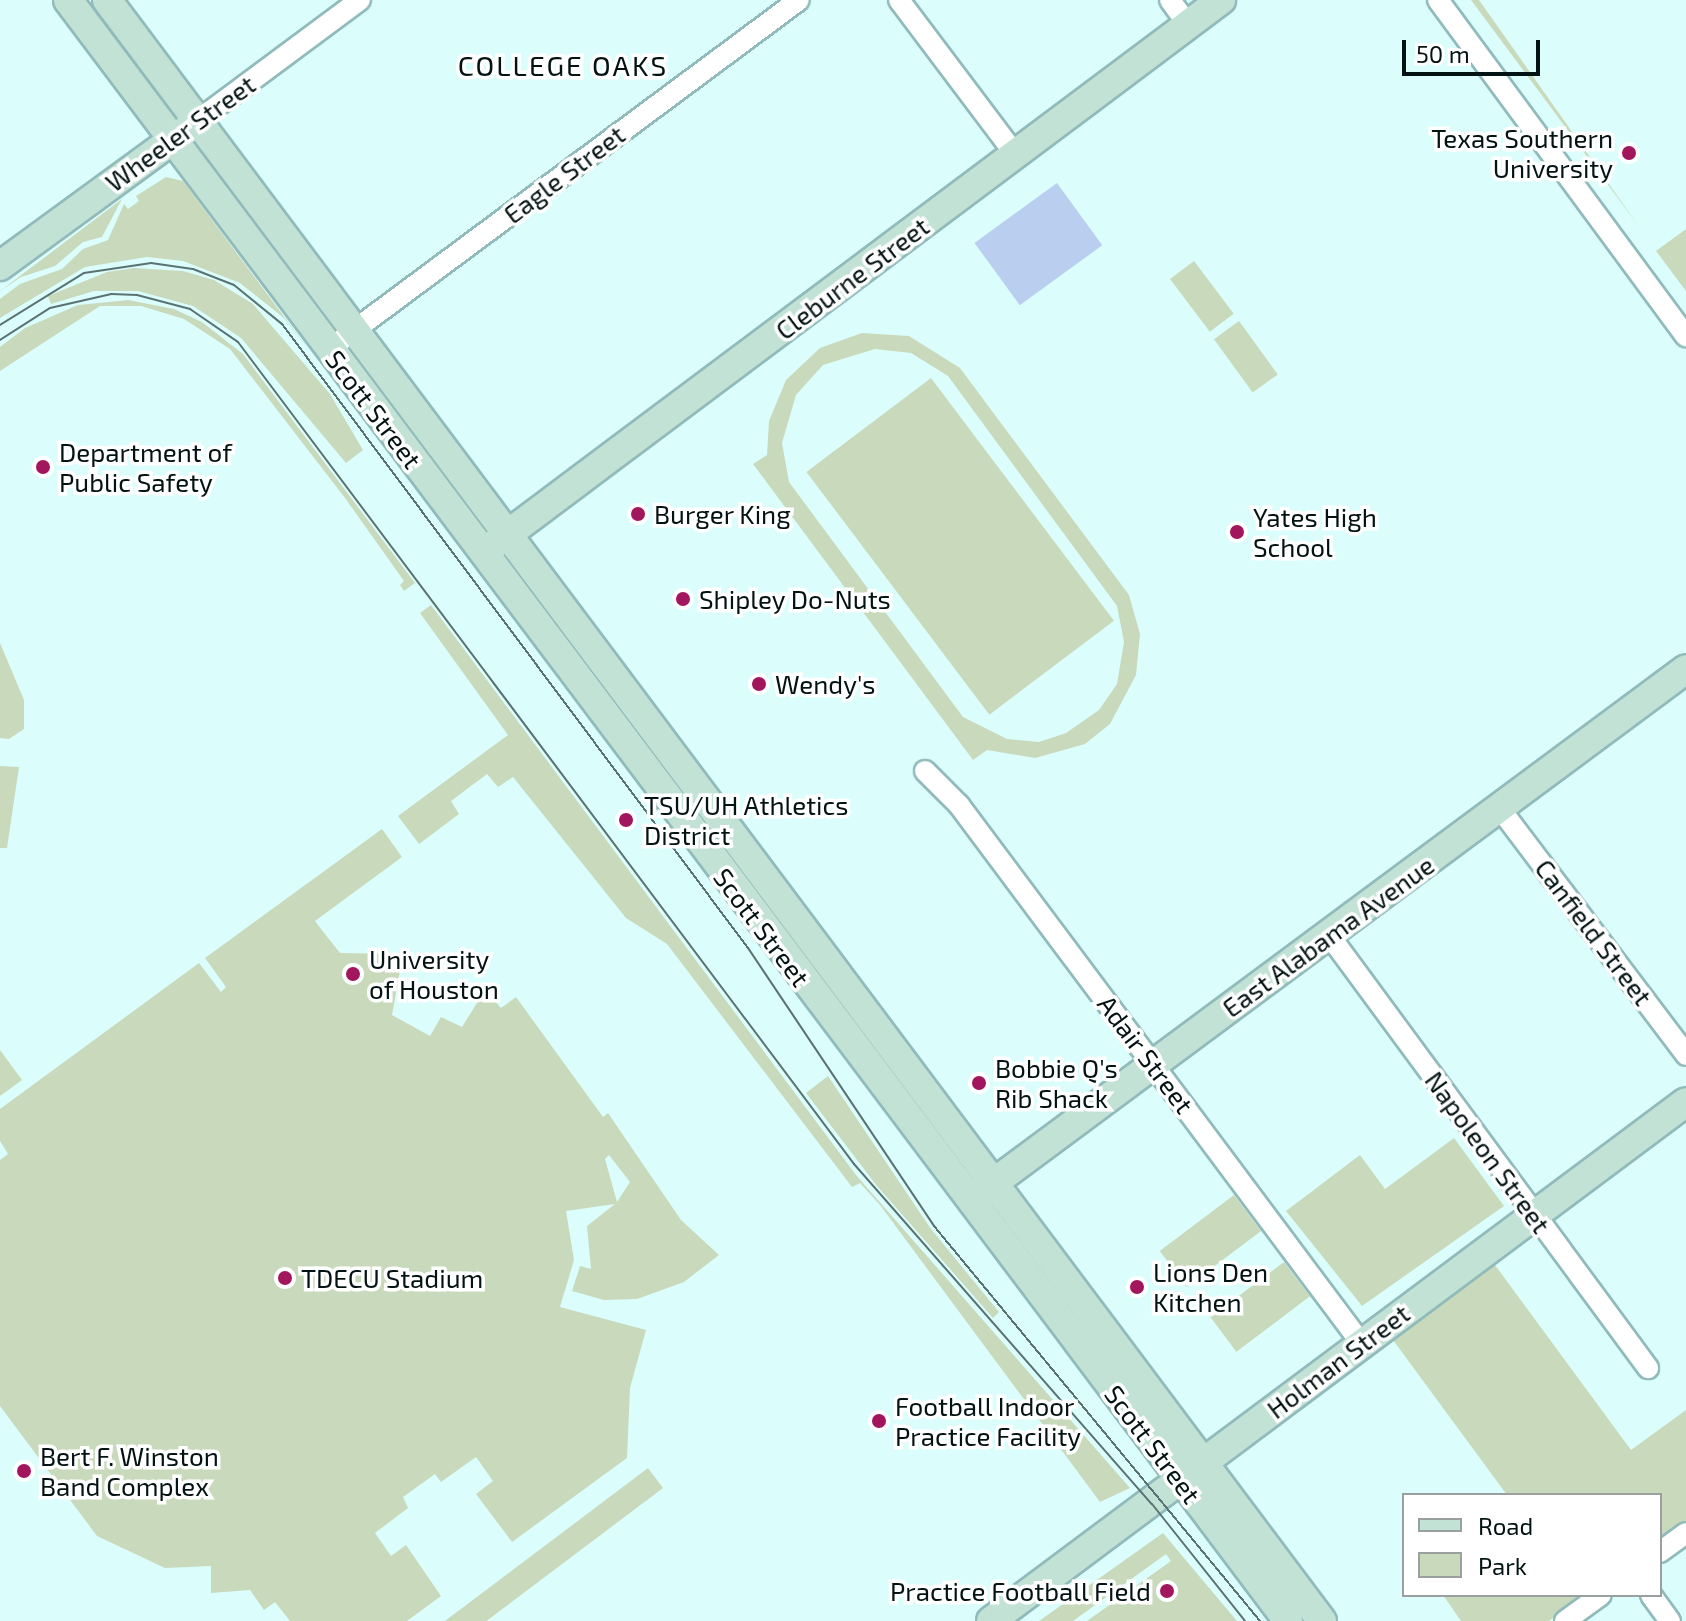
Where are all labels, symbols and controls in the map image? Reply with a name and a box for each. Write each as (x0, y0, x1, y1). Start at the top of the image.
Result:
scale bar (1406, 24, 1544, 74)
text: 50 m (1416, 39, 1470, 68)
district label: COLLEGE OAKS (458, 48, 668, 82)
street label: Wheeler Street (99, 68, 261, 198)
street label: Eagle Street (497, 118, 631, 230)
place label: Texas Southern University (1431, 122, 1613, 184)
marker: Texas Southern University (1620, 144, 1638, 162)
street label: Cleburne Street (769, 210, 935, 346)
street label: Scott Street (320, 344, 428, 474)
place label: Department of Public Safety (59, 436, 232, 498)
marker: Department of Public Safety (34, 458, 52, 476)
place label: Burger King (654, 498, 791, 530)
place label: Yates High School (1253, 501, 1377, 562)
marker: Burger King (629, 505, 647, 523)
marker: Yates High School (1228, 523, 1246, 541)
place label: Shipley Do-Nuts (699, 583, 891, 615)
marker: Shipley Do-Nuts (674, 590, 692, 608)
place label: Wendy's (775, 668, 876, 700)
marker: Wendy's (750, 675, 768, 693)
place label: TSU/UH Athletics District (644, 789, 849, 850)
marker: TSU/UH Athletics District (615, 809, 637, 831)
street label: East Alabama Avenue (1216, 848, 1440, 1024)
street label: Canfield Street (1529, 853, 1659, 1011)
street label: Scott Street (708, 862, 816, 992)
place label: University of Houston (369, 943, 499, 1004)
marker: University of Houston (344, 965, 362, 983)
street label: Adair Street (1091, 989, 1201, 1119)
place label: Bobbie Q's Rib Shack (995, 1052, 1118, 1114)
street label: Napoleon Street (1419, 1065, 1557, 1239)
marker: Bobbie Q's Rib Shack (970, 1074, 988, 1092)
place label: Lions Den Kitchen (1153, 1256, 1268, 1318)
place label: TDECU Stadium (301, 1262, 483, 1294)
marker: TDECU Stadium (276, 1269, 294, 1287)
marker: Lions Den Kitchen (1128, 1278, 1146, 1296)
street label: Holman Street (1261, 1297, 1415, 1425)
street label: Scott Street (1099, 1379, 1207, 1509)
place label: Football Indoor Practice Facility (895, 1390, 1081, 1452)
marker: Football Indoor Practice Facility (870, 1412, 888, 1430)
place label: Bert F. Winston Band Complex (40, 1440, 219, 1502)
marker: Bert F. Winston Band Complex (15, 1462, 33, 1480)
legend (1402, 1493, 1662, 1597)
text: Road (1478, 1511, 1533, 1540)
text: Park (1478, 1551, 1527, 1580)
place label: Practice Football Field (889, 1575, 1151, 1607)
marker: Practice Football Field (1158, 1582, 1176, 1600)

